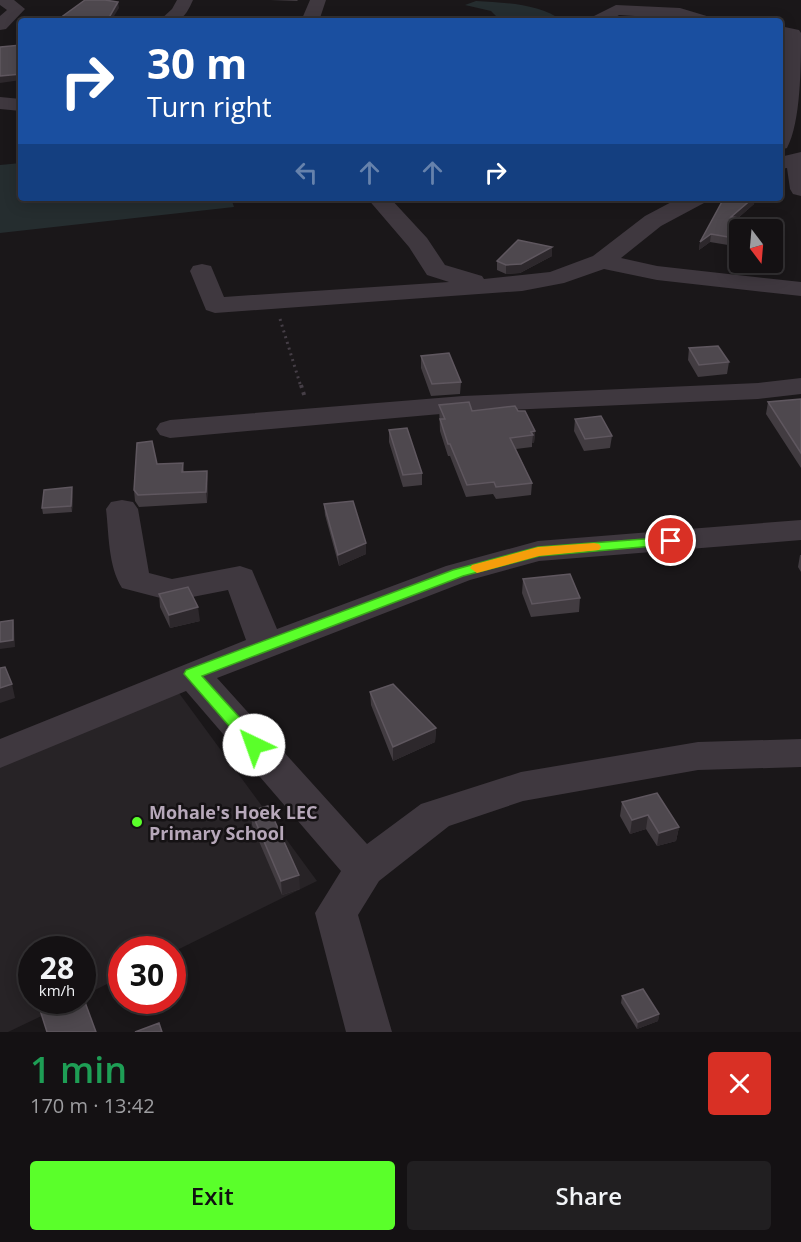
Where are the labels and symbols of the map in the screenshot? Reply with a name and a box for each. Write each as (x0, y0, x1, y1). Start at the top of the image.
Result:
north arrow (729, 219, 783, 273)
pin (645, 515, 696, 566)
position arrow (222, 713, 286, 777)
place label: Mohale's Hoek LEC Primary School (149, 800, 317, 845)
marker: Mohale's Hoek LEC Primary School (130, 815, 144, 829)
speed limit sign: 30 (108, 936, 186, 1014)

